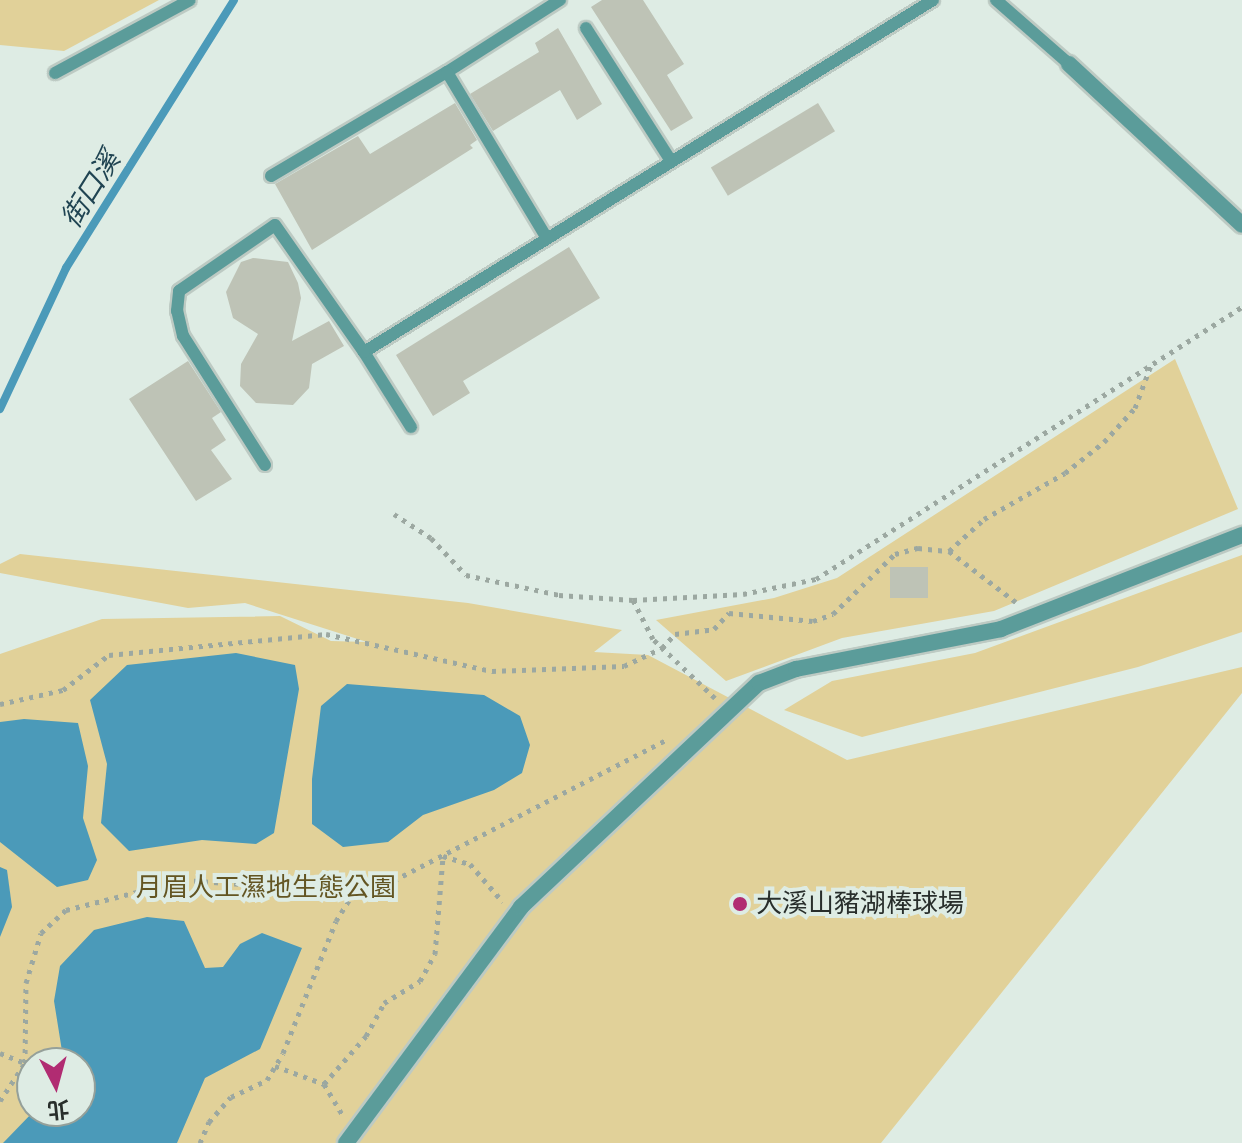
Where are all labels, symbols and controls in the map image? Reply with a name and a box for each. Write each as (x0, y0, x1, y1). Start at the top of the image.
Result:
water label: 街口溪 (53, 144, 127, 234)
park label: 月眉人工濕地生態公園 (136, 872, 396, 904)
place label: 大溪山豬湖棒球場 (756, 888, 964, 920)
marker: 大溪山豬湖棒球場 (731, 895, 749, 913)
north arrow (16, 1047, 96, 1127)
text: 北 (46, 1095, 71, 1124)

